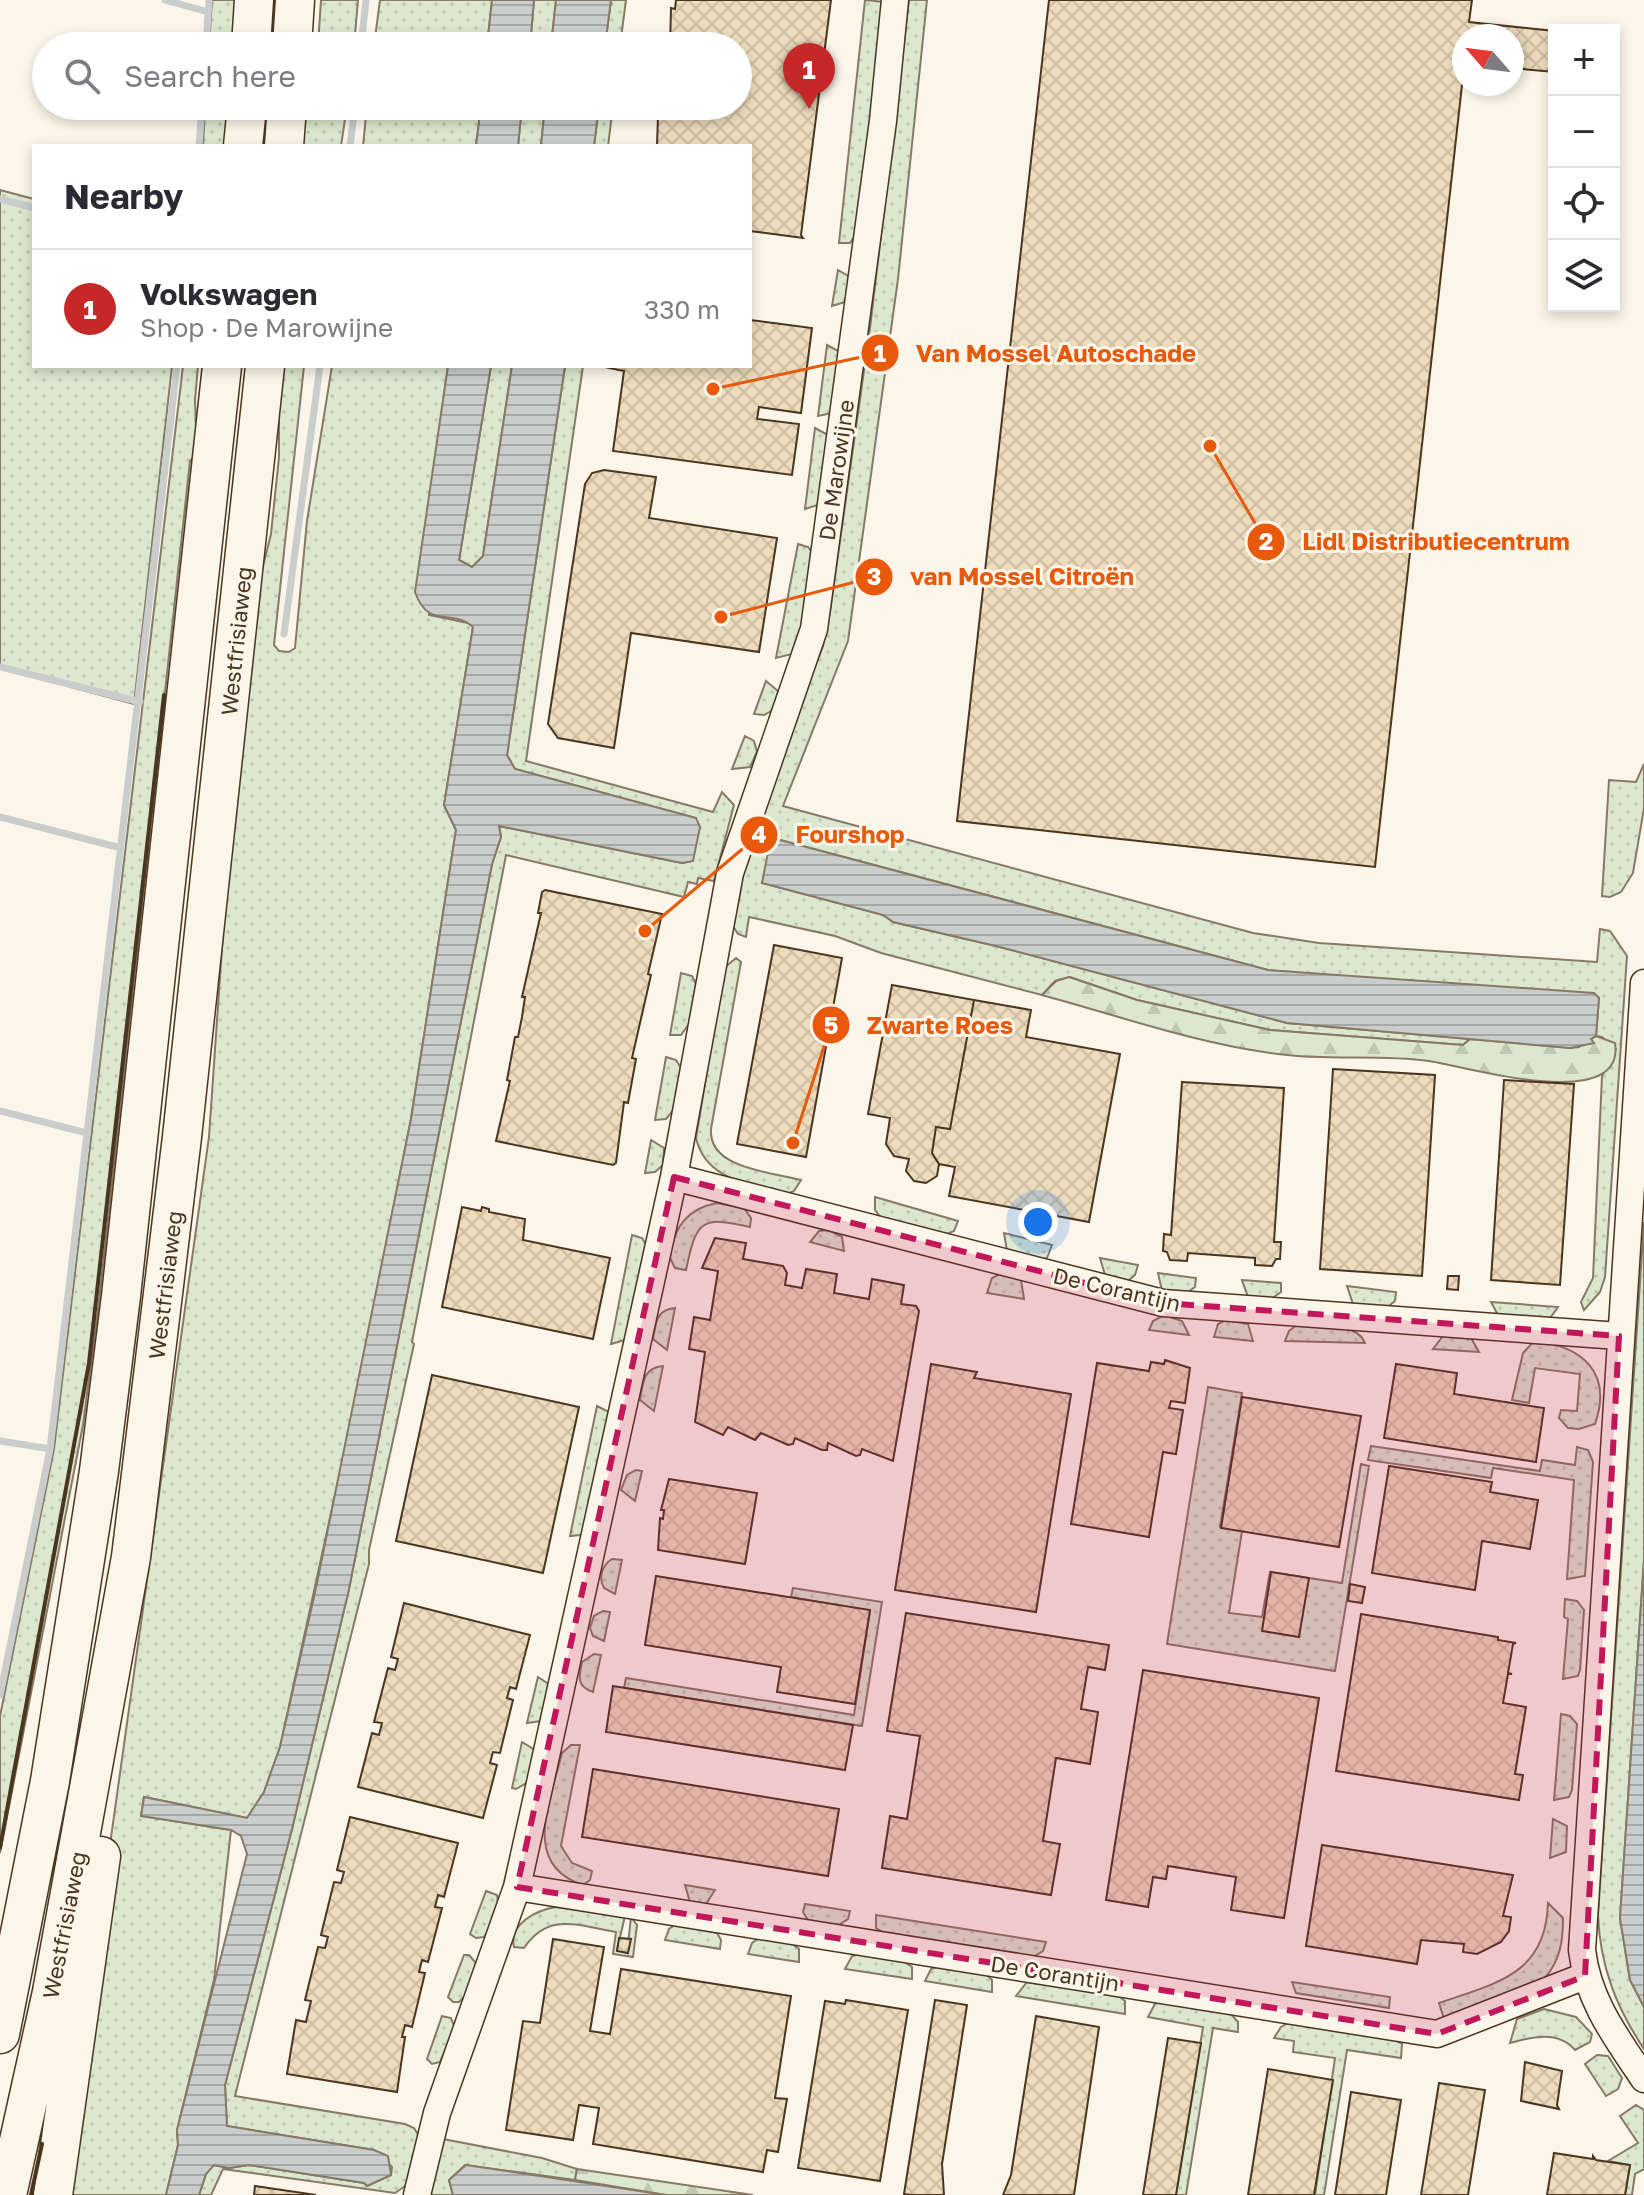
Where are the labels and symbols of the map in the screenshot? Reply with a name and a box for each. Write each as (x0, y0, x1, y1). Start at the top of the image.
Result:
north arrow (1452, 24, 1524, 96)
pin: 1 (783, 43, 835, 109)
callout: Van Mossel Autoschade (860, 329, 1212, 377)
text: 1 (874, 338, 886, 367)
text: Van Mossel Autoschade (916, 338, 1196, 367)
street label: De Marowijne (813, 398, 859, 542)
callout: Lidl Distributiecentrum (1246, 518, 1586, 566)
text: 2 (1259, 526, 1273, 555)
text: Lidl Distributiecentrum (1302, 526, 1570, 555)
callout: van Mossel Citroën (854, 553, 1150, 601)
text: 3 (867, 561, 881, 590)
text: van Mossel Citroën (910, 561, 1134, 590)
street label: Westfrisiaweg (215, 565, 257, 717)
callout: Fourshop (739, 811, 921, 859)
text: 4 (752, 819, 767, 848)
text: Fourshop (795, 819, 905, 848)
callout: Zwarte Roes (811, 1001, 1029, 1049)
text: 5 (824, 1010, 838, 1039)
text: Zwarte Roes (867, 1010, 1013, 1039)
your location (1018, 1202, 1058, 1242)
street label: Westfrisiaweg (142, 1209, 188, 1361)
street label: De Corantijn (1051, 1261, 1183, 1317)
street label: Westfrisiaweg (36, 1849, 92, 2001)
street label: De Corantijn (989, 1949, 1121, 1997)

